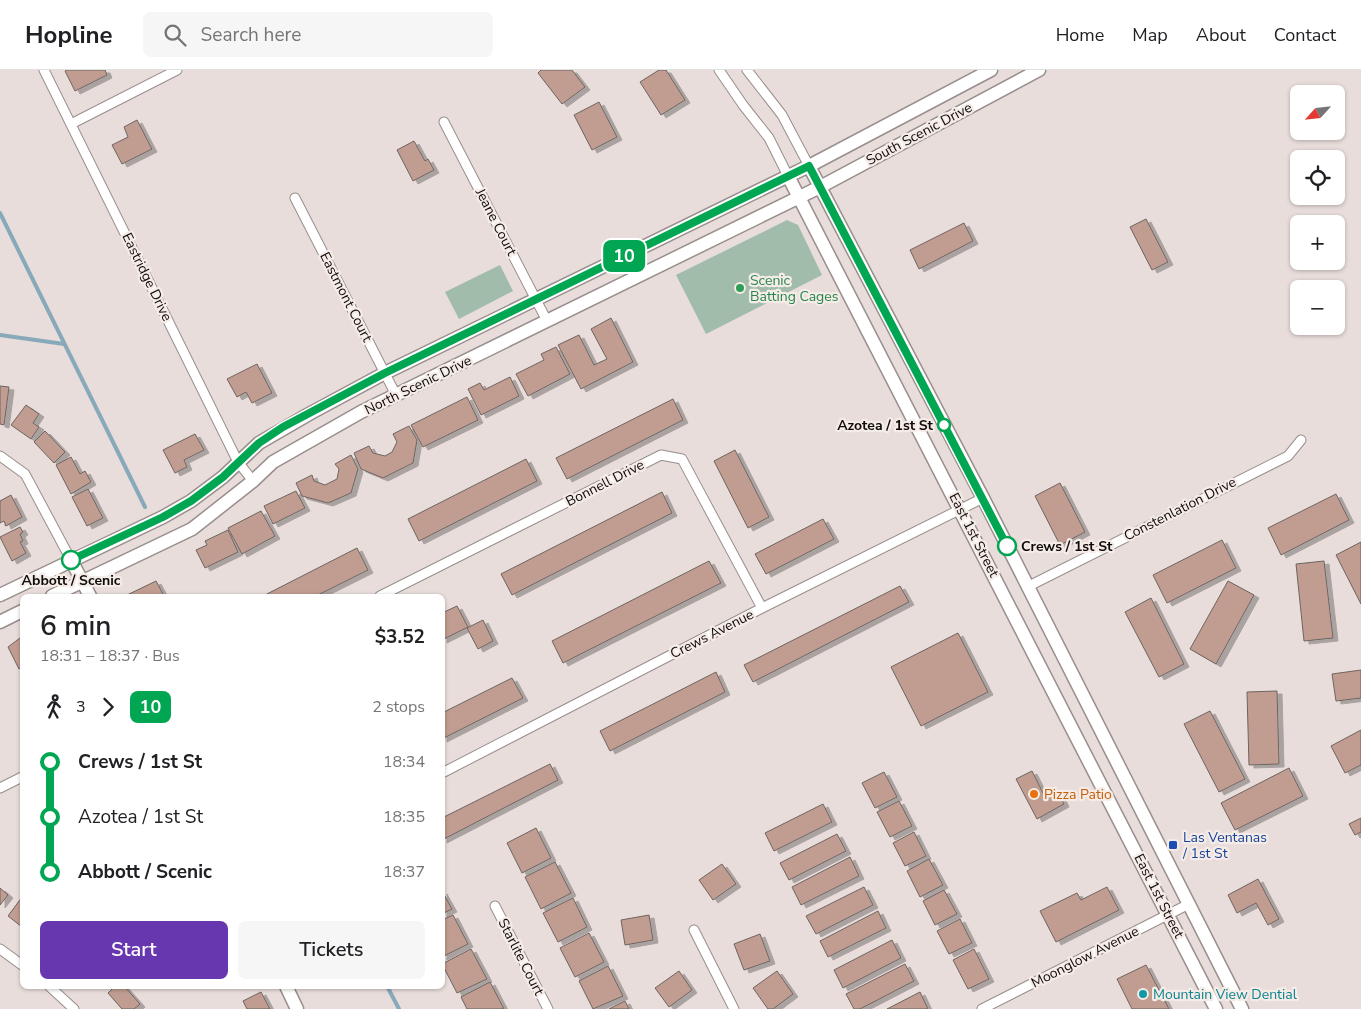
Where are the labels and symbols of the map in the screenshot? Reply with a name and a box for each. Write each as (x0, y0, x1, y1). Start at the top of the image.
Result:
north arrow (1290, 85, 1345, 140)
street label: South Scenic Drive (863, 98, 975, 170)
street label: Jeane Court (470, 184, 521, 259)
street label: Eastridge Drive (117, 230, 177, 324)
line badge: 10 (602, 240, 646, 272)
street label: Eastmont Court (315, 249, 377, 345)
place label: Scenic Batting Cages (750, 271, 839, 306)
marker: Scenic Batting Cages (734, 282, 746, 294)
street label: North Scenic Drive (361, 351, 475, 419)
place label: Azotea / 1st St (837, 416, 934, 435)
marker: Azotea / 1st St (937, 418, 951, 432)
street label: Bonnell Drive (563, 455, 647, 511)
street label: Constenlation Drive (1121, 472, 1239, 546)
street label: East 1st Street (945, 490, 1003, 581)
marker: Crews / 1st St (997, 536, 1017, 556)
place label: Crews / 1st St (1021, 537, 1113, 556)
marker: Abbott / Scenic (61, 550, 81, 570)
place label: Abbott / Scenic (22, 571, 121, 590)
street label: Crews Avenue (667, 605, 757, 663)
place label: Pizza Patio (1044, 785, 1112, 804)
marker: Pizza Patio (1028, 788, 1040, 800)
place label: Las Ventanas / 1st St (1182, 828, 1267, 863)
marker: Las Ventanas / 1st St (1167, 839, 1179, 851)
street label: East 1st Street (1130, 851, 1188, 942)
street label: Starlite Court (493, 915, 549, 999)
street label: Moonglow Avenue (1028, 922, 1142, 992)
place label: Mountain View Dential (1153, 985, 1298, 1004)
marker: Mountain View Dential (1137, 988, 1149, 1000)

